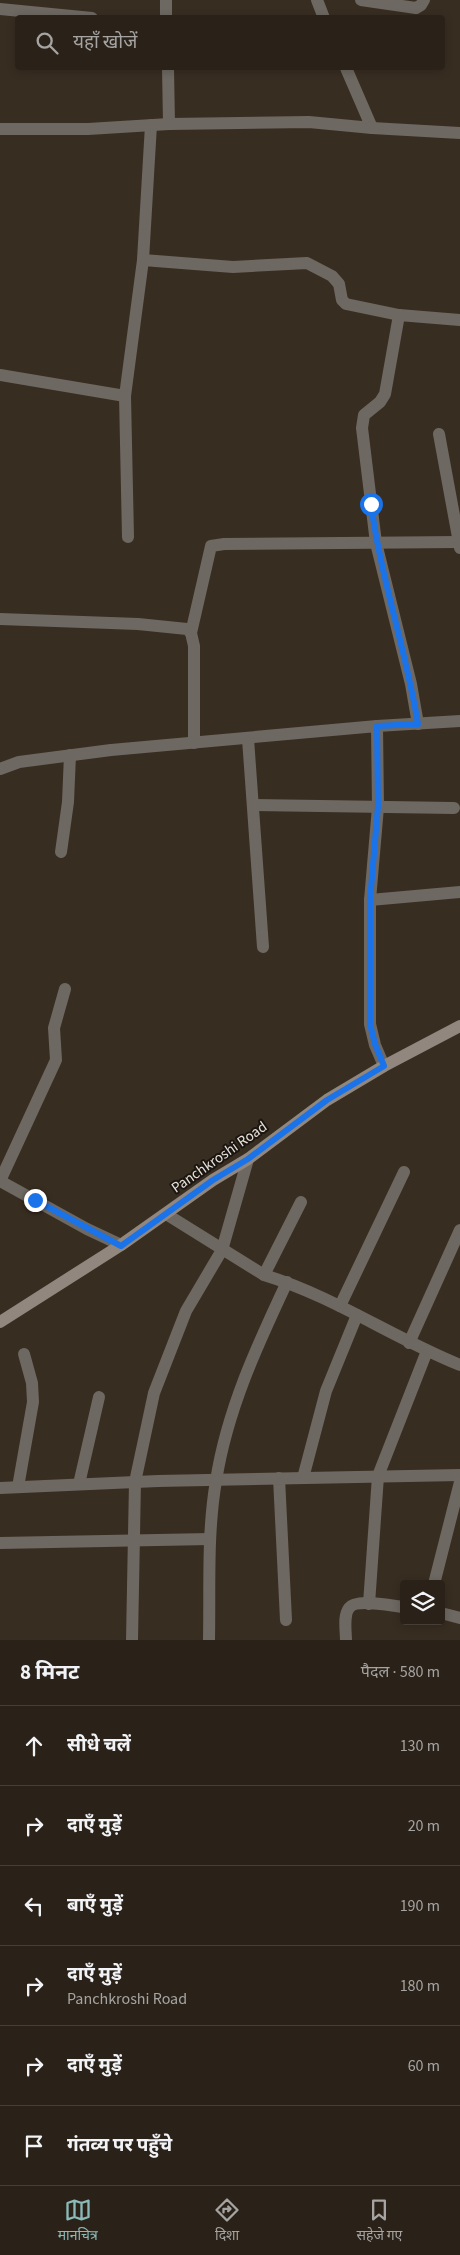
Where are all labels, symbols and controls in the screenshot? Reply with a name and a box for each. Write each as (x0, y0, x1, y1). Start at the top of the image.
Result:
search box (15, 15, 445, 70)
icon: search (33, 29, 61, 57)
text: यहाँ खोजें (73, 29, 137, 56)
route start (360, 493, 383, 516)
street label: Panchkroshi Road (167, 1117, 271, 1198)
route end (24, 1189, 47, 1212)
map controls (400, 1580, 445, 1625)
button: layers (400, 1580, 445, 1625)
text: 8 मिनट (20, 1657, 79, 1687)
text: पैदल · 580 m (361, 1661, 440, 1683)
icon: ahead (20, 1732, 48, 1760)
text: सीधे चलें (67, 1732, 131, 1759)
text: 130 m (400, 1735, 440, 1757)
icon: right (20, 1812, 48, 1840)
text: दाएँ मुड़ें (67, 1812, 122, 1839)
text: 20 m (408, 1815, 440, 1837)
icon: left (20, 1892, 48, 1920)
text: बाएँ मुड़ें (67, 1892, 123, 1919)
text: 190 m (400, 1895, 440, 1917)
text: दाएँ मुड़ें (67, 1961, 122, 1988)
icon: right (20, 1972, 48, 2000)
text: 180 m (400, 1975, 440, 1997)
text: Panchkroshi Road (67, 1988, 187, 2010)
icon: right (20, 2052, 48, 2080)
text: दाएँ मुड़ें (67, 2052, 122, 2079)
text: 60 m (408, 2055, 440, 2077)
icon: arrive (20, 2132, 48, 2160)
text: गंतव्य पर पहुँचे (67, 2132, 172, 2159)
tab: मानचित्र (58, 2196, 98, 2246)
tab: दिशा (213, 2196, 241, 2246)
tab: सहेजे गए (357, 2196, 402, 2246)

